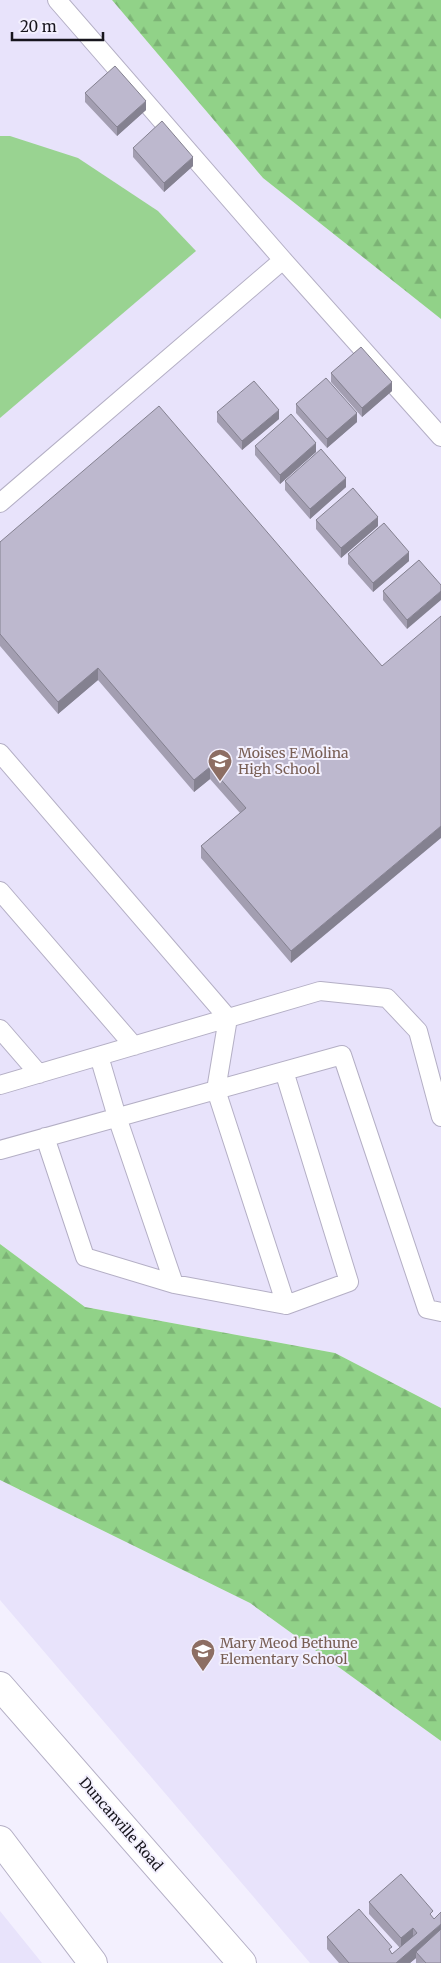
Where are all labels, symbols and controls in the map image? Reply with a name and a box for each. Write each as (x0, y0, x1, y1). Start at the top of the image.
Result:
scale bar (12, 10, 104, 42)
text: 20 m (20, 17, 57, 36)
place label: Moises E Molina High School (238, 744, 349, 778)
school or university icon: Moises E Molina High School (207, 748, 233, 782)
place label: Mary Meod Bethune Elementary School (220, 1634, 358, 1668)
school or university icon: Mary Meod Bethune Elementary School (190, 1638, 216, 1672)
street label: Duncanville Road (76, 1774, 167, 1875)

